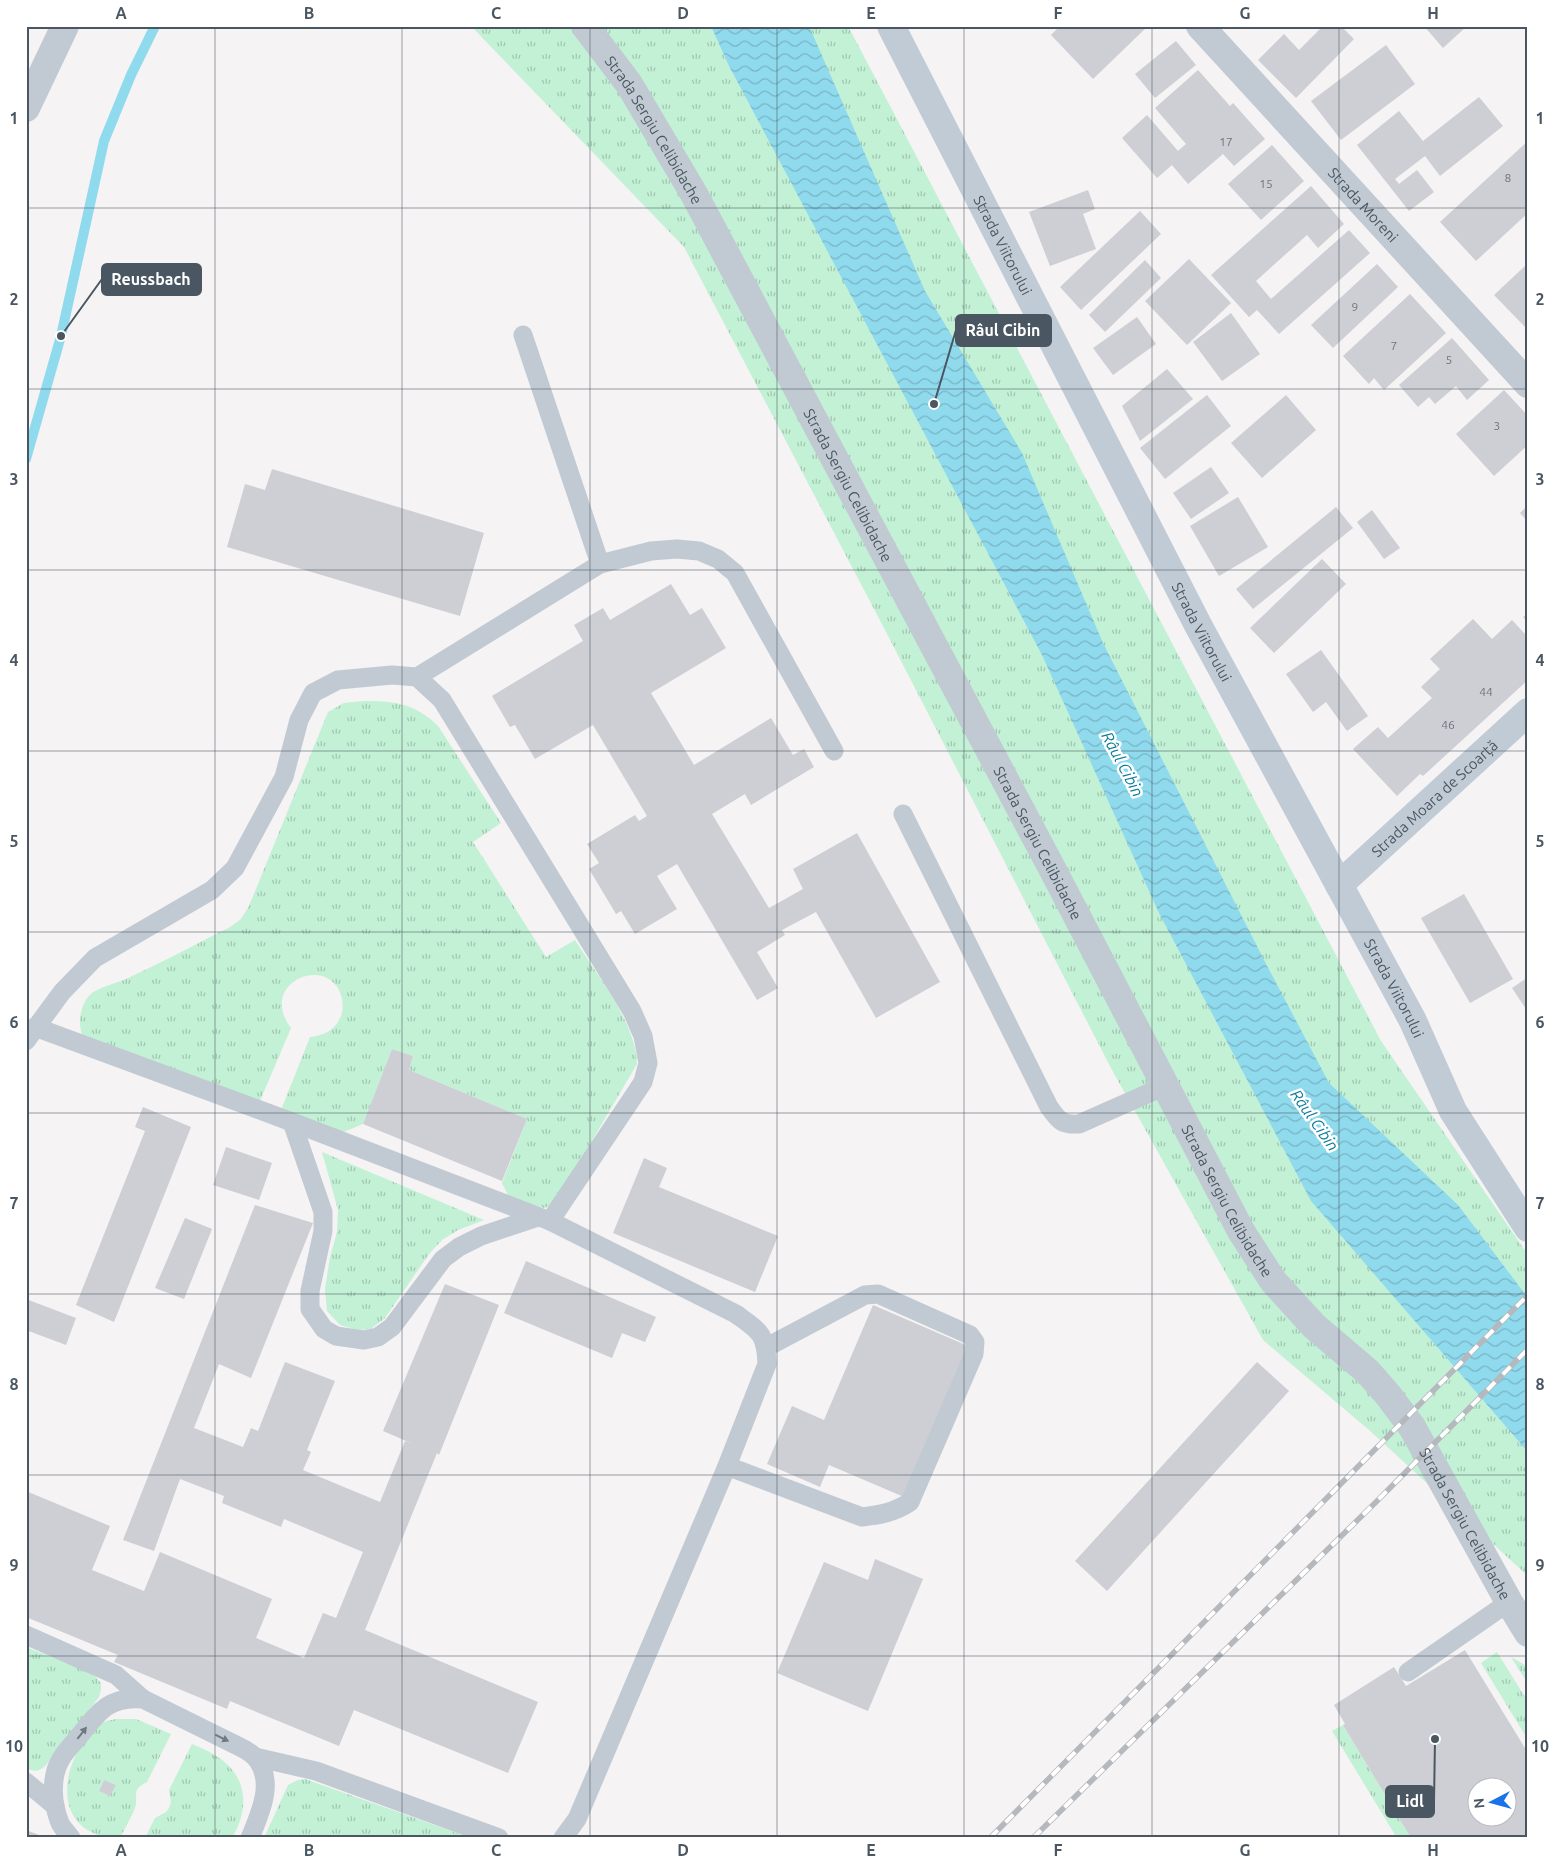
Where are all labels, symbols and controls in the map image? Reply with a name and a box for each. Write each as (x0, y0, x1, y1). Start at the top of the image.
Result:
text: A (115, 4, 127, 22)
text: B (304, 4, 314, 22)
text: C (491, 4, 501, 22)
text: D (677, 4, 689, 22)
text: E (866, 4, 876, 22)
text: F (1054, 4, 1063, 22)
text: G (1239, 4, 1251, 22)
text: H (1427, 4, 1439, 22)
street label: Strada Sergiu Celibidache (602, 52, 706, 207)
text: 1 (9, 109, 19, 127)
text: 1 (1535, 109, 1545, 127)
house number: 17 (1219, 135, 1233, 148)
street label: Strada Moreni (1325, 164, 1402, 245)
house number: 8 (1505, 171, 1512, 184)
house number: 15 (1259, 177, 1273, 190)
street label: Strada Viitorului (971, 192, 1036, 298)
callout: Reussbach (102, 264, 201, 295)
text: Reussbach (111, 270, 191, 288)
text: 2 (9, 290, 19, 308)
text: 2 (1535, 290, 1545, 308)
house number: 9 (1352, 300, 1358, 313)
callout: Râul Cibin (956, 315, 1051, 346)
text: Râul Cibin (966, 321, 1040, 339)
house number: 7 (1391, 339, 1397, 352)
house number: 5 (1446, 353, 1452, 366)
street label: Strada Sergiu Celibidache (801, 405, 896, 565)
house number: 3 (1494, 419, 1500, 432)
text: 3 (9, 470, 19, 488)
text: 3 (1535, 470, 1545, 488)
street label: Strada Viitorului (1169, 579, 1235, 684)
text: 4 (9, 651, 19, 669)
text: 4 (1535, 651, 1545, 669)
house number: 44 (1479, 685, 1493, 698)
house number: 46 (1441, 718, 1455, 731)
water label: Râul Cibin (1098, 729, 1148, 799)
street label: Strada Moara de Scoarță (1368, 736, 1501, 860)
street label: Strada Sergiu Celibidache (991, 763, 1086, 922)
text: 5 (9, 832, 19, 850)
text: 5 (1535, 832, 1545, 850)
street label: Strada Viitorului (1361, 936, 1428, 1040)
text: 6 (9, 1013, 19, 1031)
text: 6 (1535, 1013, 1545, 1031)
water label: Râul Cibin (1287, 1086, 1343, 1154)
street label: Strada Sergiu Celibidache (1179, 1122, 1276, 1280)
text: 7 (9, 1194, 19, 1212)
text: 7 (1535, 1194, 1545, 1212)
text: 8 (9, 1375, 19, 1393)
text: 8 (1535, 1375, 1545, 1393)
street label: Strada Sergiu Celibidache (1417, 1445, 1514, 1602)
text: 9 (9, 1556, 19, 1574)
text: 9 (1535, 1556, 1545, 1574)
one-way arrow (76, 1727, 87, 1740)
one-way arrow (214, 1733, 229, 1742)
text: 10 (5, 1737, 23, 1755)
text: 10 (1531, 1737, 1549, 1755)
north arrow (1466, 1776, 1516, 1826)
callout: Lidl (1386, 1786, 1434, 1817)
text: Lidl (1396, 1792, 1424, 1810)
text: N (1471, 1797, 1488, 1809)
text: A (115, 1841, 127, 1859)
text: B (304, 1841, 314, 1859)
text: C (491, 1841, 501, 1859)
text: D (677, 1841, 689, 1859)
text: E (866, 1841, 876, 1859)
text: F (1054, 1841, 1063, 1859)
text: G (1239, 1841, 1251, 1859)
text: H (1427, 1841, 1439, 1859)

